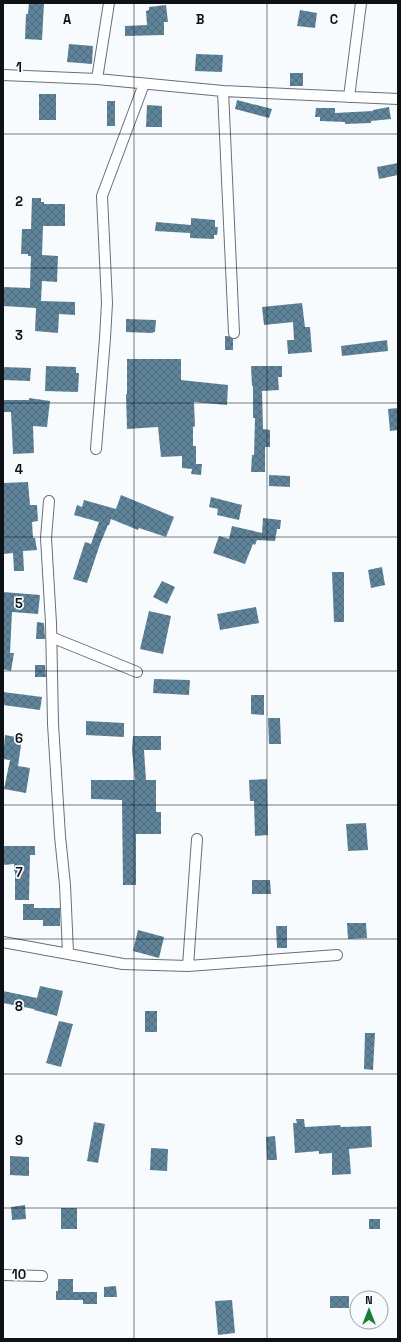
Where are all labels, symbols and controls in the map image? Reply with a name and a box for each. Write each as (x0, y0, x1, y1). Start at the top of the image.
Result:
text: A (63, 11, 72, 28)
text: B (196, 11, 205, 28)
text: C (330, 11, 338, 28)
text: 1 (16, 59, 22, 76)
text: 2 (15, 193, 23, 210)
text: 3 (15, 327, 23, 344)
text: 4 (15, 461, 23, 478)
text: 5 (15, 595, 23, 612)
text: 6 (15, 730, 23, 747)
text: 7 (15, 864, 23, 881)
text: 8 (15, 998, 23, 1015)
text: 9 (15, 1132, 23, 1149)
text: 10 (12, 1266, 26, 1283)
north arrow (349, 1290, 389, 1330)
text: N (365, 1293, 373, 1307)

